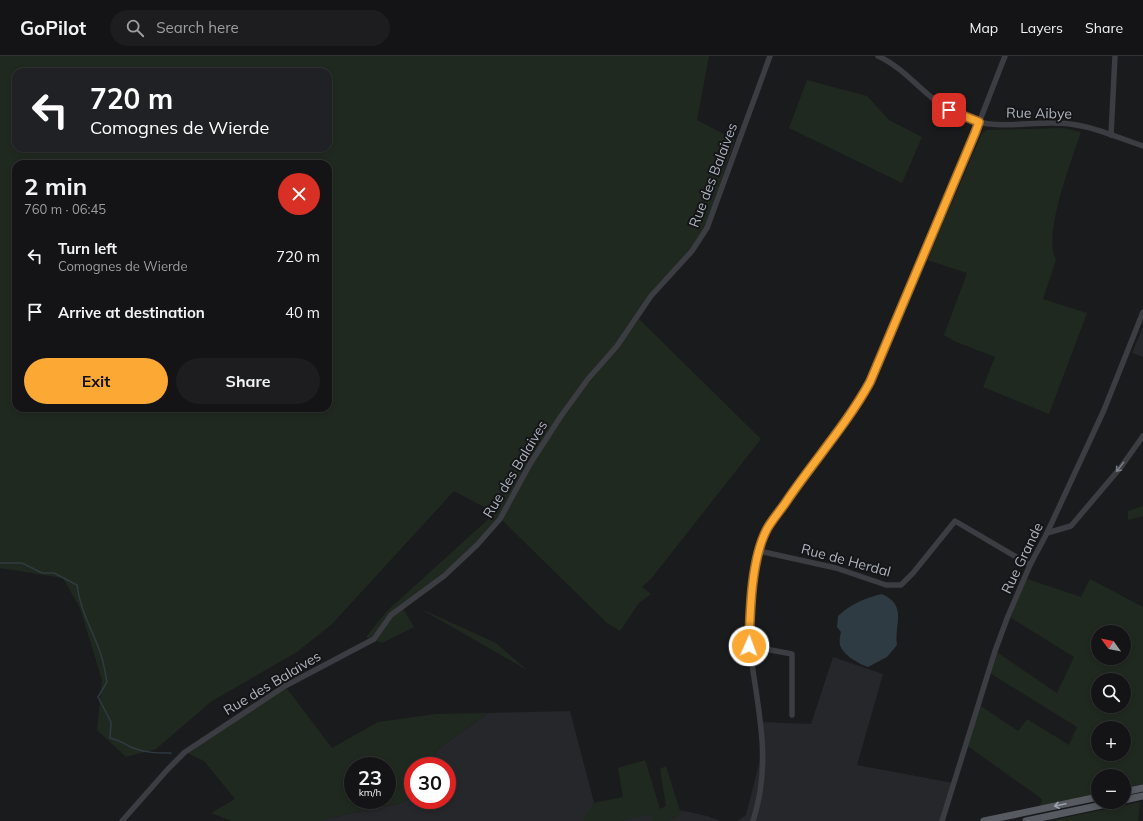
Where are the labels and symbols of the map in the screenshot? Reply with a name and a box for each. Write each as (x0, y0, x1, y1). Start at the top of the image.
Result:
pin (932, 93, 966, 127)
street label: Rue Aibye (1006, 103, 1072, 123)
street label: Rue des Balaives (685, 120, 741, 230)
street label: Rue des Balaives (479, 417, 551, 521)
one-way arrow (1116, 462, 1124, 473)
street label: Rue Grande (997, 519, 1047, 597)
street label: Rue de Herdal (799, 539, 893, 581)
position arrow (728, 625, 770, 667)
north arrow (1091, 625, 1131, 665)
street label: Rue des Balaives (220, 647, 324, 719)
speed limit sign: 30 (404, 757, 456, 809)
one-way arrow (1054, 801, 1067, 809)

